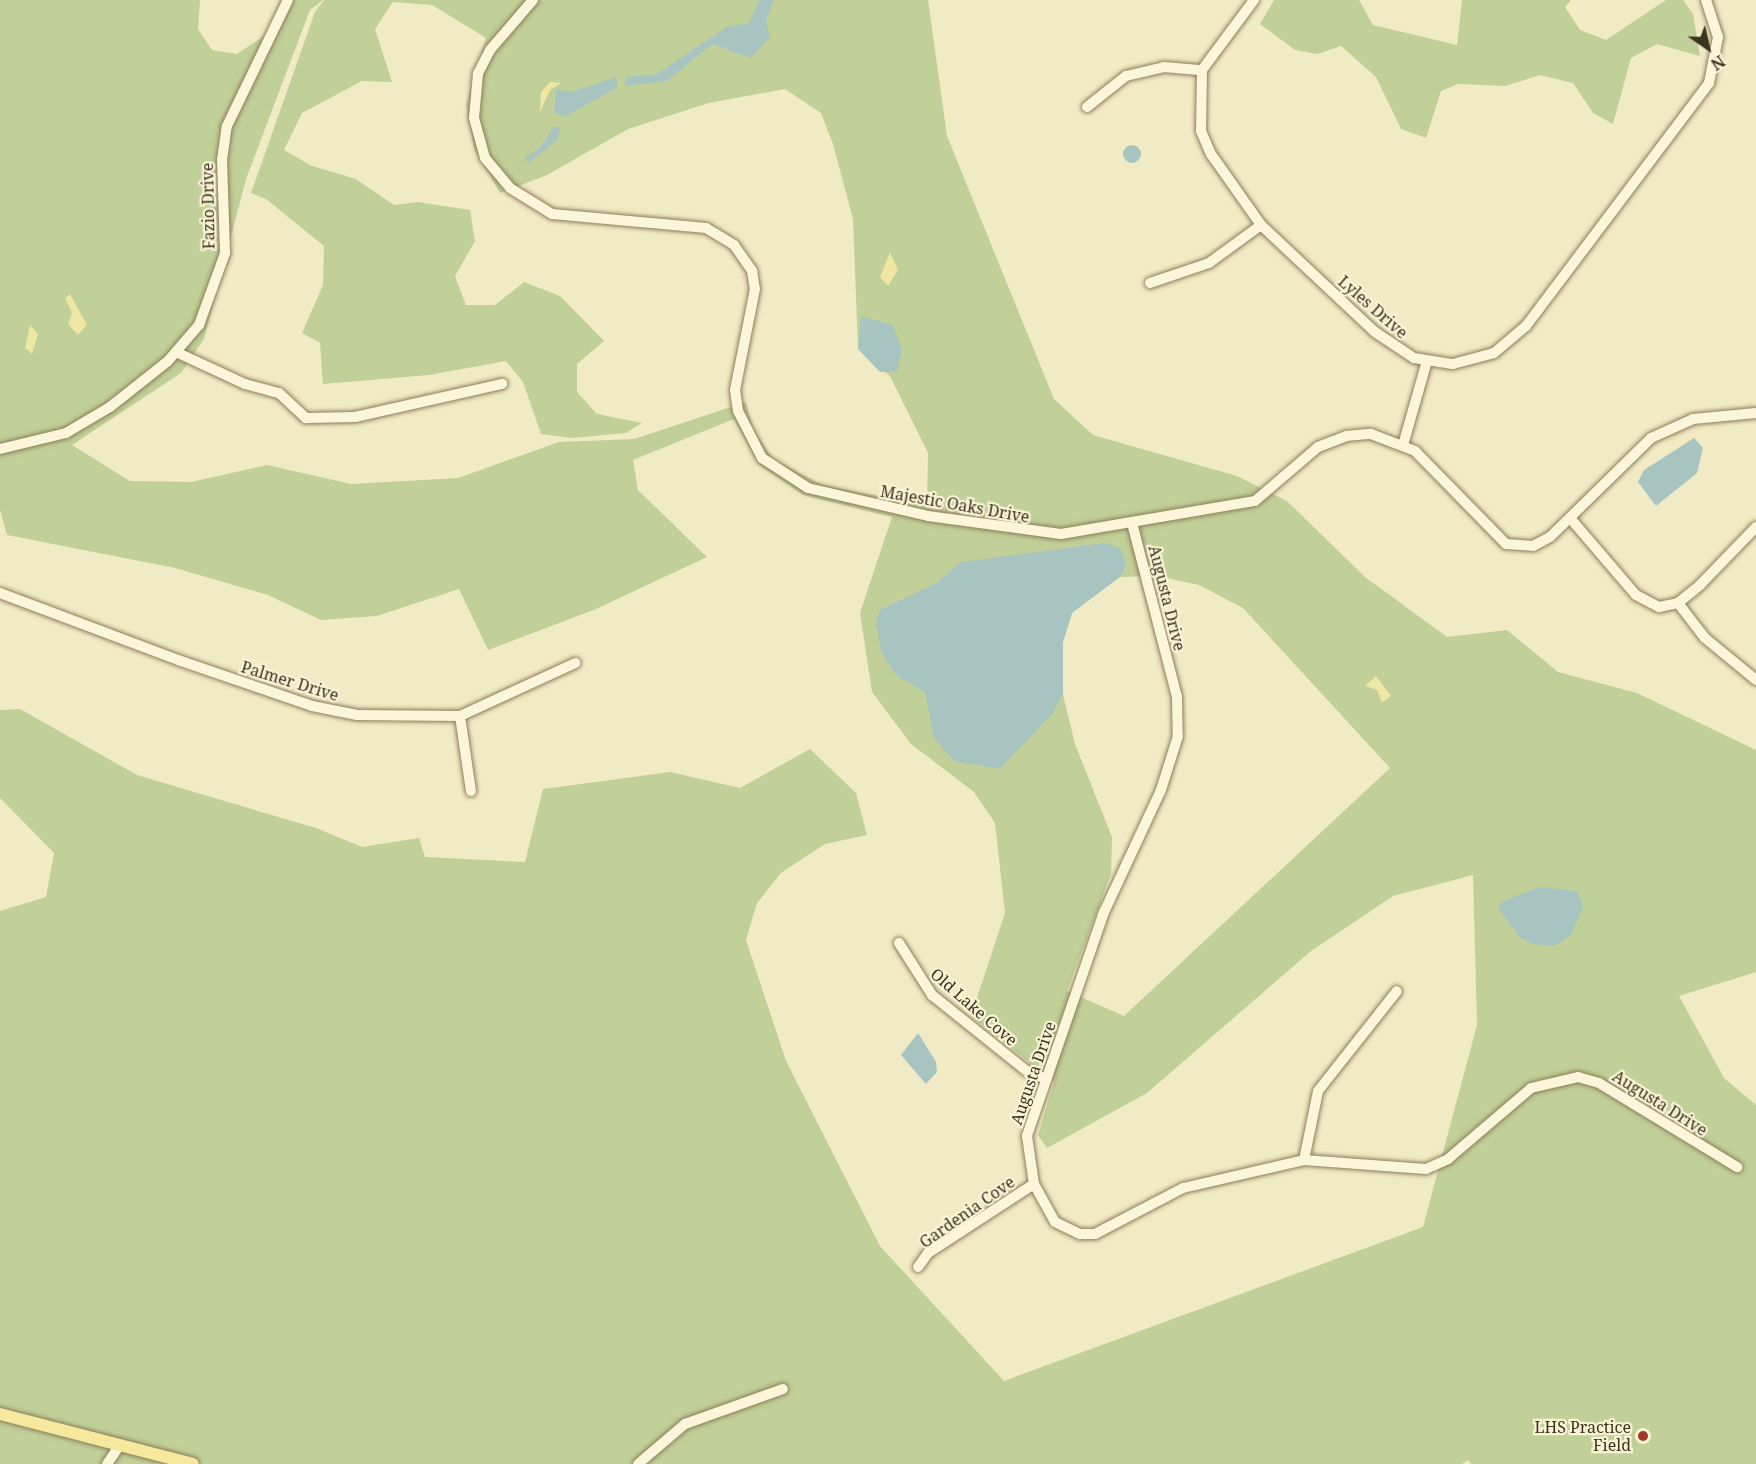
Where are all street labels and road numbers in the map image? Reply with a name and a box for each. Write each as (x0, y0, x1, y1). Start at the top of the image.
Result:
street label: Fazio Drive (198, 163, 218, 249)
street label: Lyles Drive (1334, 272, 1412, 342)
street label: Majestic Oaks Drive (879, 481, 1031, 527)
street label: Augusta Drive (1145, 543, 1189, 653)
street label: Palmer Drive (239, 657, 341, 705)
street label: Old Lake Cove (927, 964, 1021, 1050)
street label: Augusta Drive (1006, 1019, 1060, 1127)
street label: Augusta Drive (1609, 1066, 1711, 1140)
street label: Gardenia Cove (916, 1172, 1018, 1252)

